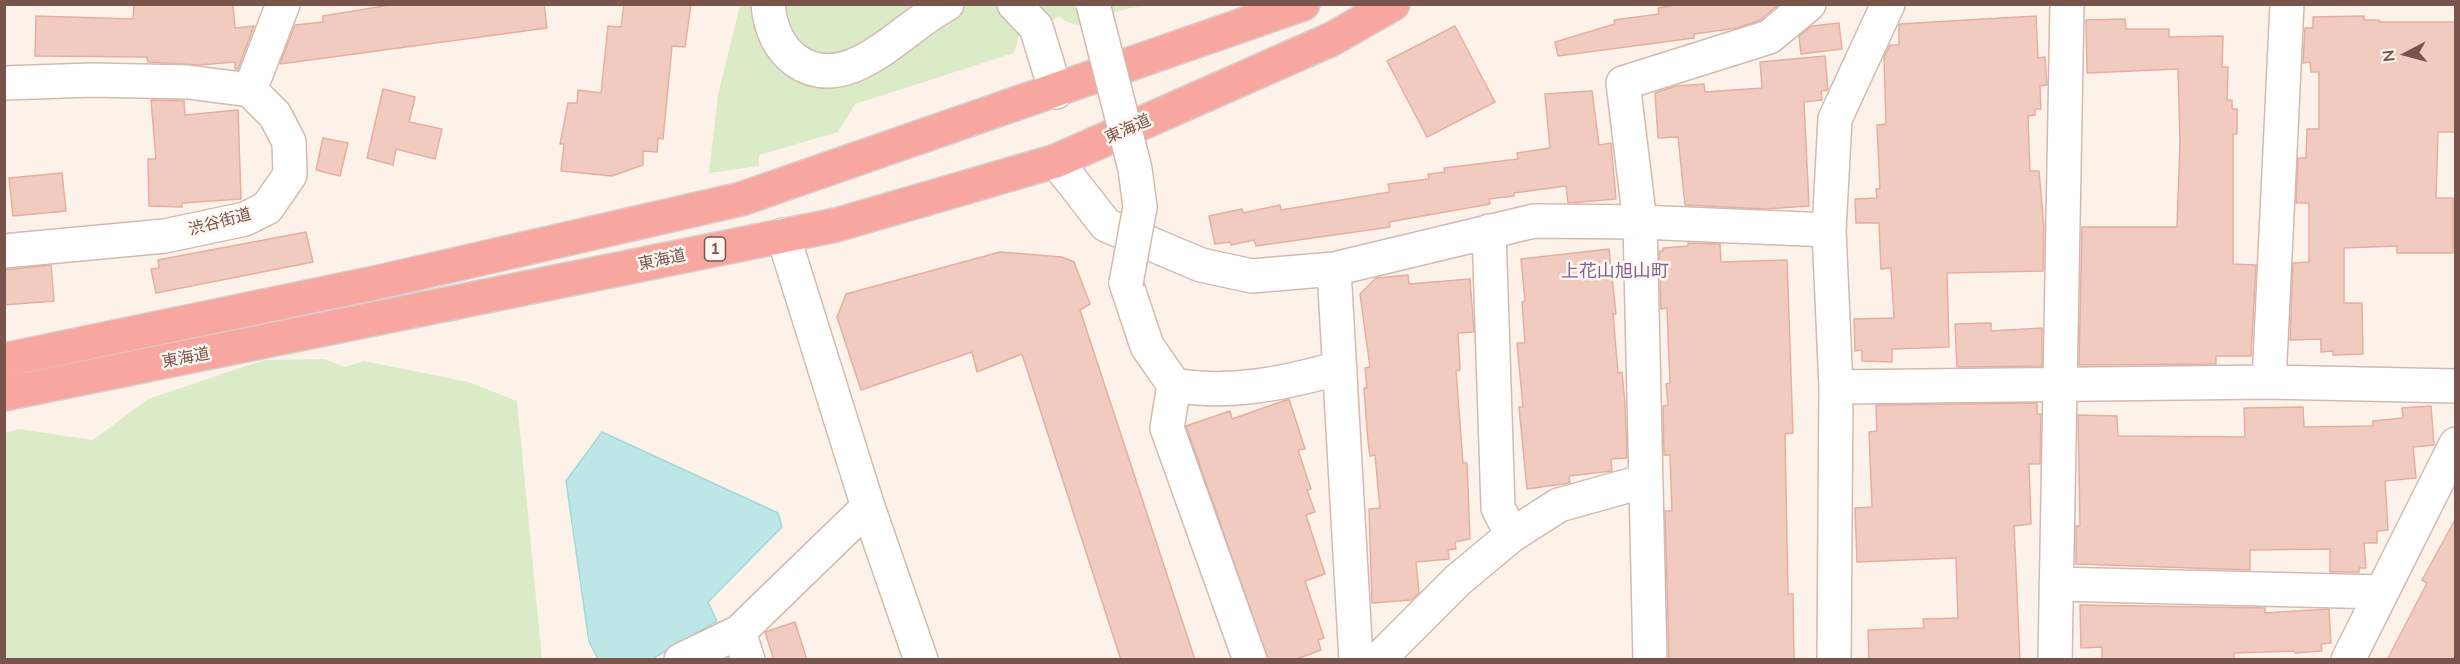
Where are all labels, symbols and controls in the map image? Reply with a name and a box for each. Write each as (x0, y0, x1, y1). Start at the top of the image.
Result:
north arrow (2376, 24, 2436, 84)
text: N (2378, 49, 2399, 63)
street label: 東海道 (1102, 110, 1154, 148)
street label: 渋谷街道 (187, 204, 253, 240)
road number: 1 (704, 237, 726, 261)
street label: 東海道 (637, 246, 687, 274)
district label: 上花山旭山町 (1561, 261, 1669, 283)
street label: 東海道 (161, 344, 211, 372)

